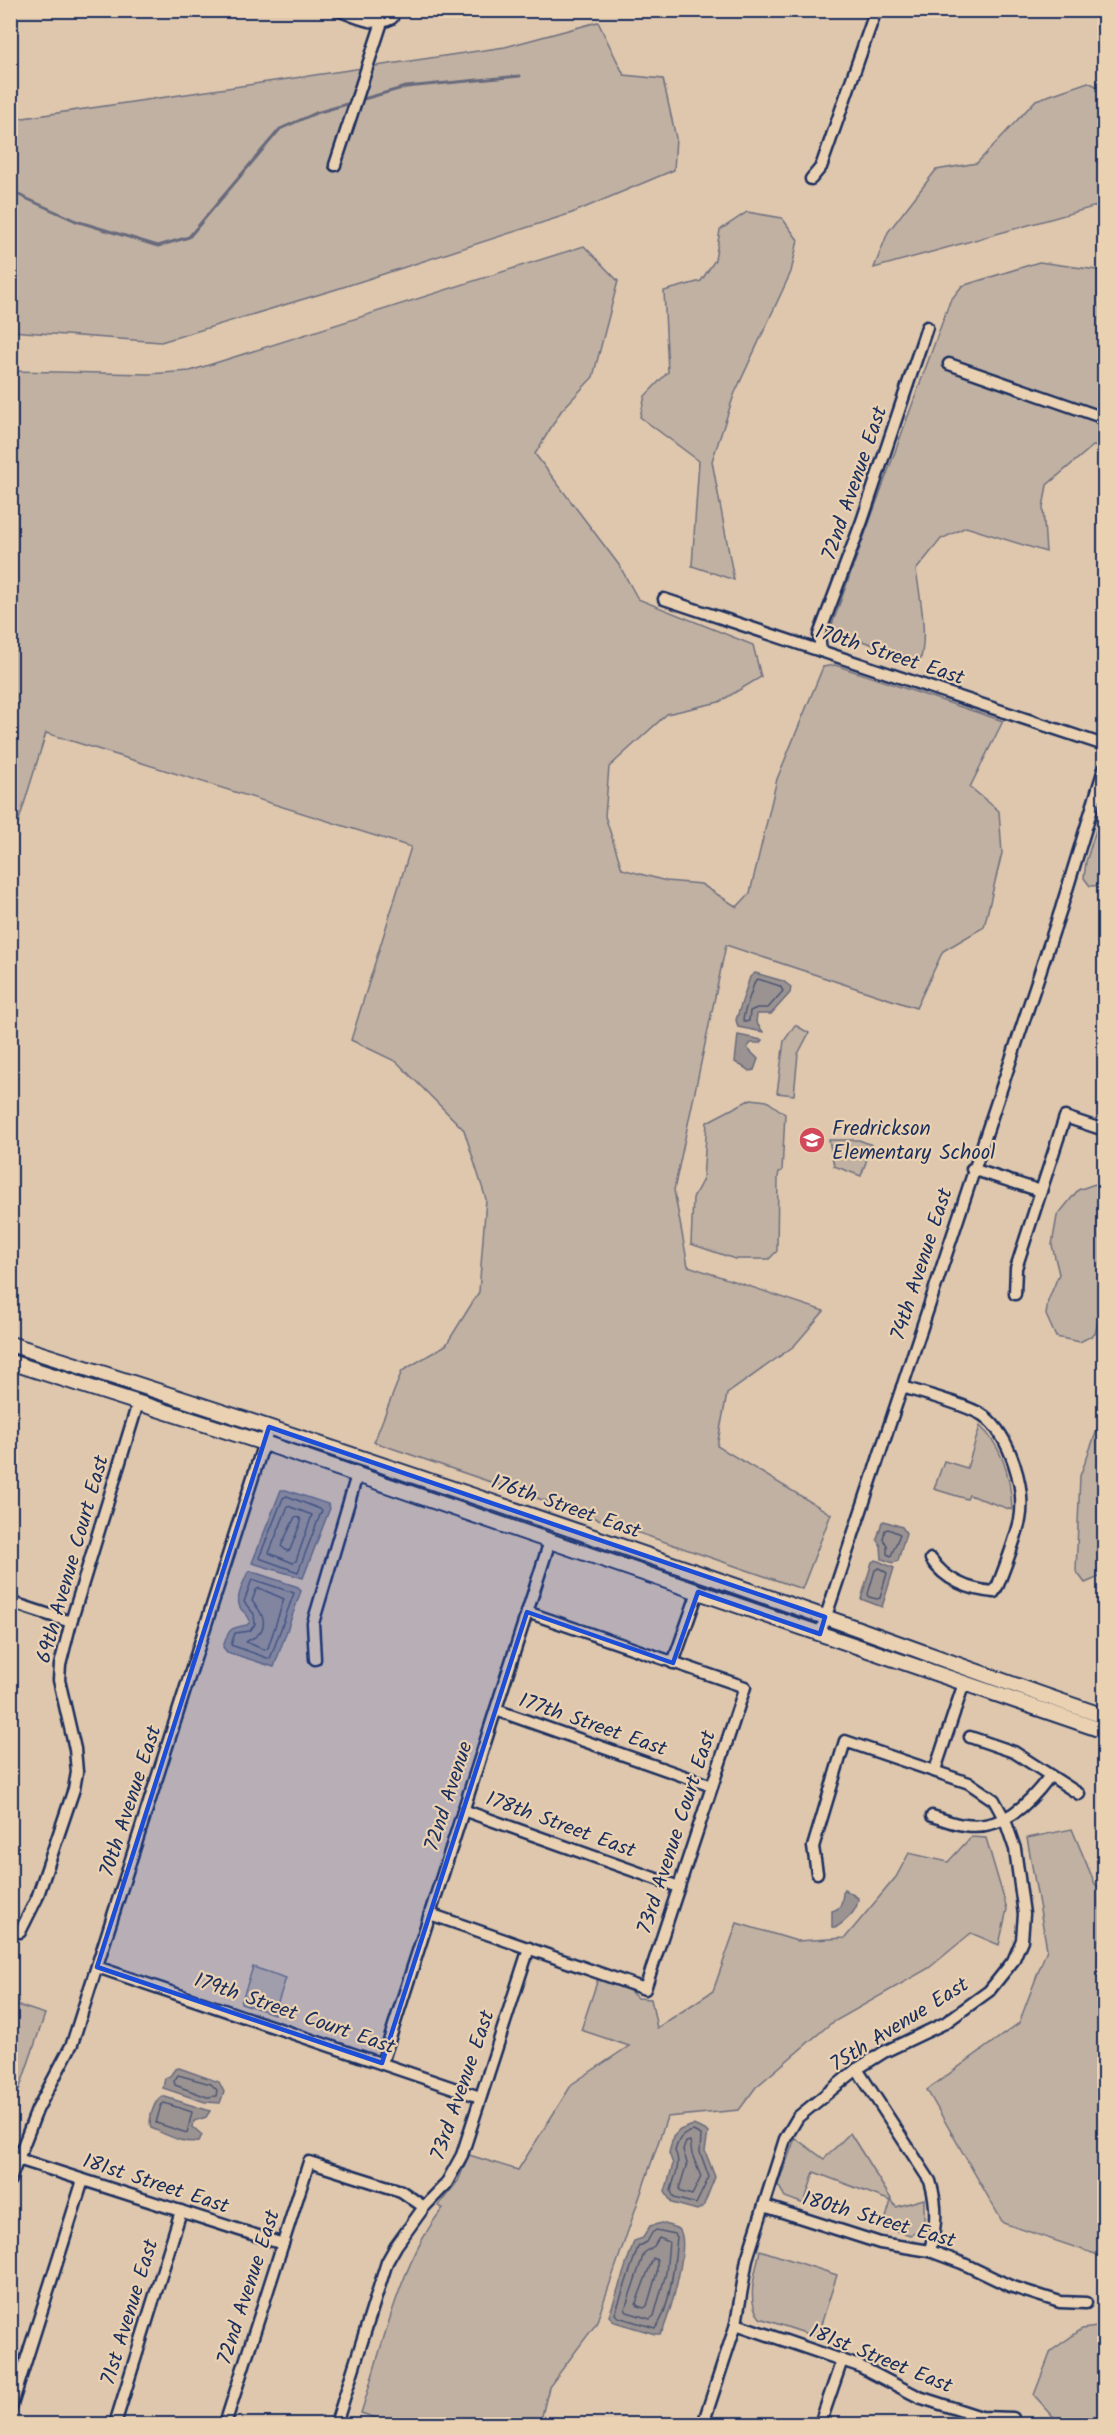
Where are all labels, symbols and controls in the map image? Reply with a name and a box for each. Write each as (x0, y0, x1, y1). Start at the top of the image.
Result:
street label: 72nd Avenue East (814, 401, 898, 565)
street label: 170th Street East (811, 616, 969, 695)
place label: Fredrickson Elementary School (832, 1113, 995, 1170)
school or university icon: Fredrickson Elementary School (797, 1125, 827, 1155)
street label: 74th Avenue East (882, 1183, 963, 1345)
street label: 69th Avenue Court East (28, 1451, 119, 1667)
street label: 176th Street East (486, 1466, 646, 1549)
street label: 177th Street East (514, 1685, 672, 1766)
street label: 70th Avenue East (91, 1721, 172, 1881)
street label: 73rd Avenue Court East (629, 1725, 726, 1939)
street label: 72nd Avenue (416, 1737, 483, 1856)
street label: 178th Street East (481, 1783, 641, 1868)
street label: 179th Street Court East (189, 1964, 400, 2065)
street label: 75th Avenue East (824, 1969, 976, 2081)
street label: 73rd Avenue East (422, 2005, 505, 2165)
street label: 181st Street East (78, 2145, 234, 2224)
street label: 180th Street East (798, 2183, 960, 2258)
street label: 72nd Avenue East (209, 2205, 290, 2369)
street label: 71st Avenue East (93, 2234, 169, 2390)
street label: 181st Street East (804, 2316, 958, 2404)

